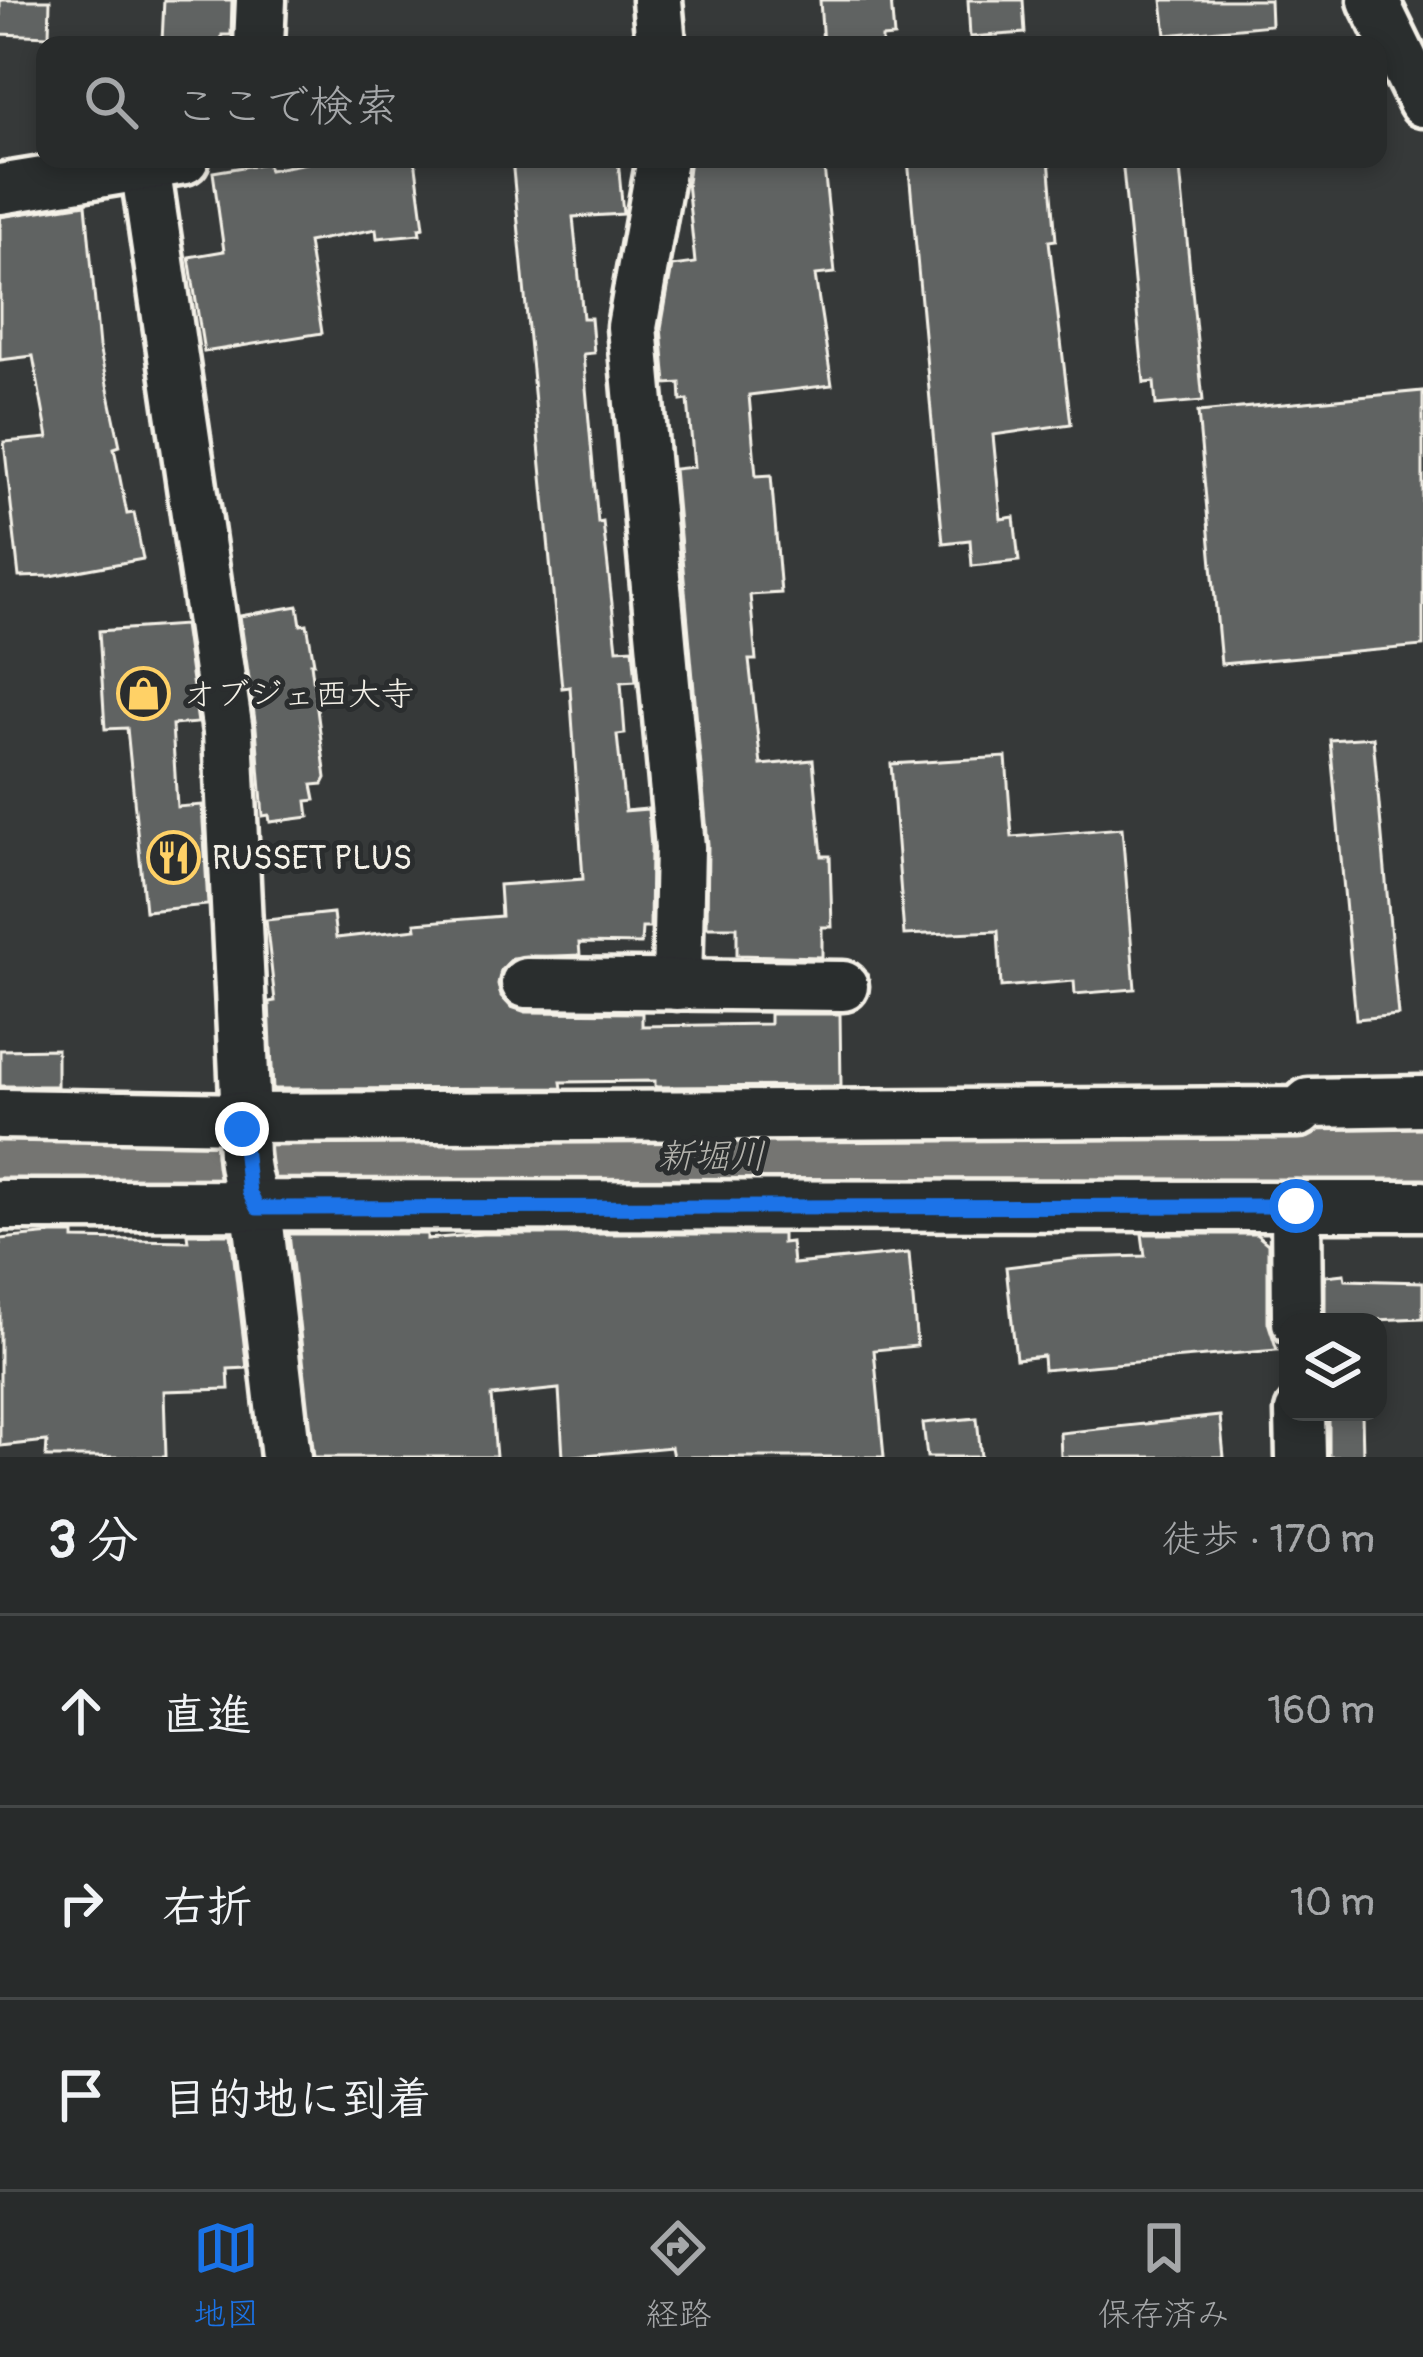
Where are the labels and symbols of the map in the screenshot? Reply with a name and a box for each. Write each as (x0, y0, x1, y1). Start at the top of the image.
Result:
shop icon: オブジェ西大寺 (116, 666, 172, 722)
place label: オブジェ西大寺 (183, 674, 414, 715)
restaurant icon: RUSSET PLUS (145, 830, 201, 886)
place label: RUSSET PLUS (212, 838, 412, 879)
route end (215, 1102, 269, 1156)
water label: 新堀川 (658, 1134, 766, 1179)
route start (1269, 1179, 1323, 1233)

